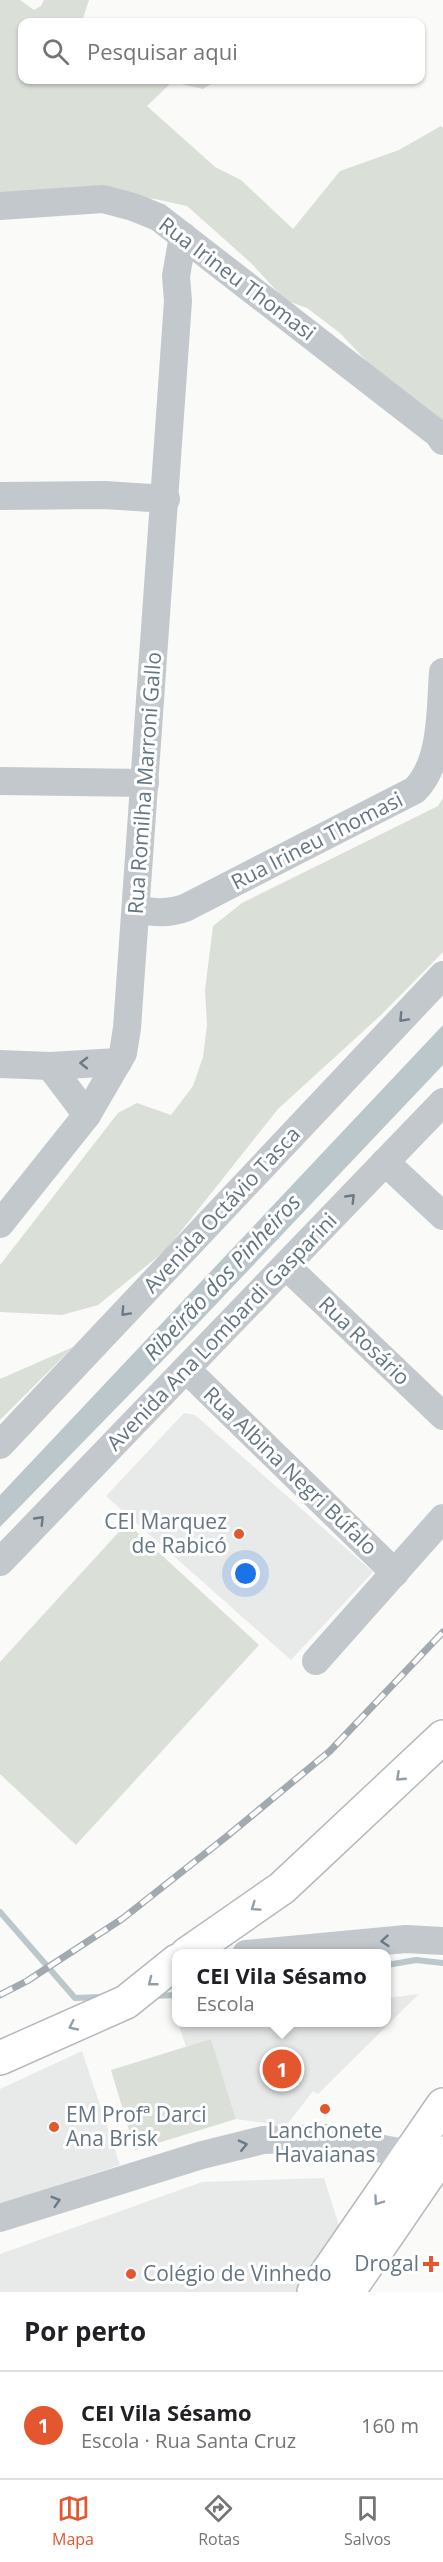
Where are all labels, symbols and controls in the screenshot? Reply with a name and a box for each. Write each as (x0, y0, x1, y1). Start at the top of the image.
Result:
search box (18, 18, 425, 84)
icon: search (39, 35, 72, 68)
text: Pesquisar aqui (87, 36, 238, 66)
street label: Rua Irineu Thomasi (154, 210, 322, 346)
street label: Rua Romilha Marroni Gallo (121, 651, 167, 915)
street label: Rua Irineu Thomasi (226, 785, 407, 896)
one-way arrow (399, 1011, 410, 1021)
one-way arrow (79, 1057, 88, 1069)
street label: Avenida Octávio Tasca (137, 1120, 306, 1299)
water label: Ribeirão dos Pinheiros (136, 1186, 307, 1366)
one-way arrow (344, 1195, 355, 1205)
street label: Avenida Ana Lombardi Gasparini (100, 1206, 343, 1456)
street label: Rua Rosário (313, 1290, 416, 1391)
one-way arrow (121, 1306, 132, 1316)
street label: Rua Albina Negri Búfalo (198, 1380, 384, 1561)
place label: CEI Marquez de Rabicó (104, 1507, 227, 1559)
one-way arrow (33, 1516, 44, 1527)
marker: CEI Marquez de Rabicó (232, 1527, 246, 1541)
your location (231, 1559, 260, 1588)
one-way arrow (397, 1770, 407, 1781)
one-way arrow (251, 1900, 262, 1911)
one-way arrow (380, 1934, 389, 1947)
popup (172, 1949, 391, 2027)
text: CEI Vila Sésamo (196, 1960, 367, 1990)
one-way arrow (147, 1974, 158, 1985)
text: Escola (196, 1990, 255, 2017)
one-way arrow (68, 2019, 79, 2031)
pin: 1 (262, 2046, 302, 2092)
place label: EM Profª Darci Ana Brisk (66, 2100, 207, 2152)
marker: Lanchonete Havaianas (318, 2102, 332, 2116)
place label: Lanchonete Havaianas (267, 2116, 383, 2168)
marker: EM Profª Darci Ana Brisk (47, 2120, 61, 2134)
one-way arrow (237, 2139, 247, 2152)
one-way arrow (374, 2194, 385, 2205)
one-way arrow (50, 2196, 61, 2208)
place label: Drogal (354, 2249, 419, 2277)
marker: Drogal (424, 2257, 438, 2271)
place label: Colégio de Vinhedo (143, 2259, 332, 2287)
marker: Colégio de Vinhedo (124, 2267, 138, 2281)
text: Por perto (24, 2313, 146, 2349)
text: CEI Vila Sésamo (81, 2397, 252, 2427)
text: 1 (38, 2412, 49, 2439)
text: 160 m (361, 2412, 419, 2439)
text: Escola · Rua Santa Cruz (81, 2427, 296, 2454)
tab: Mapa (52, 2492, 94, 2550)
tab: Rotas (198, 2492, 240, 2550)
tab: Salvos (344, 2492, 391, 2550)

